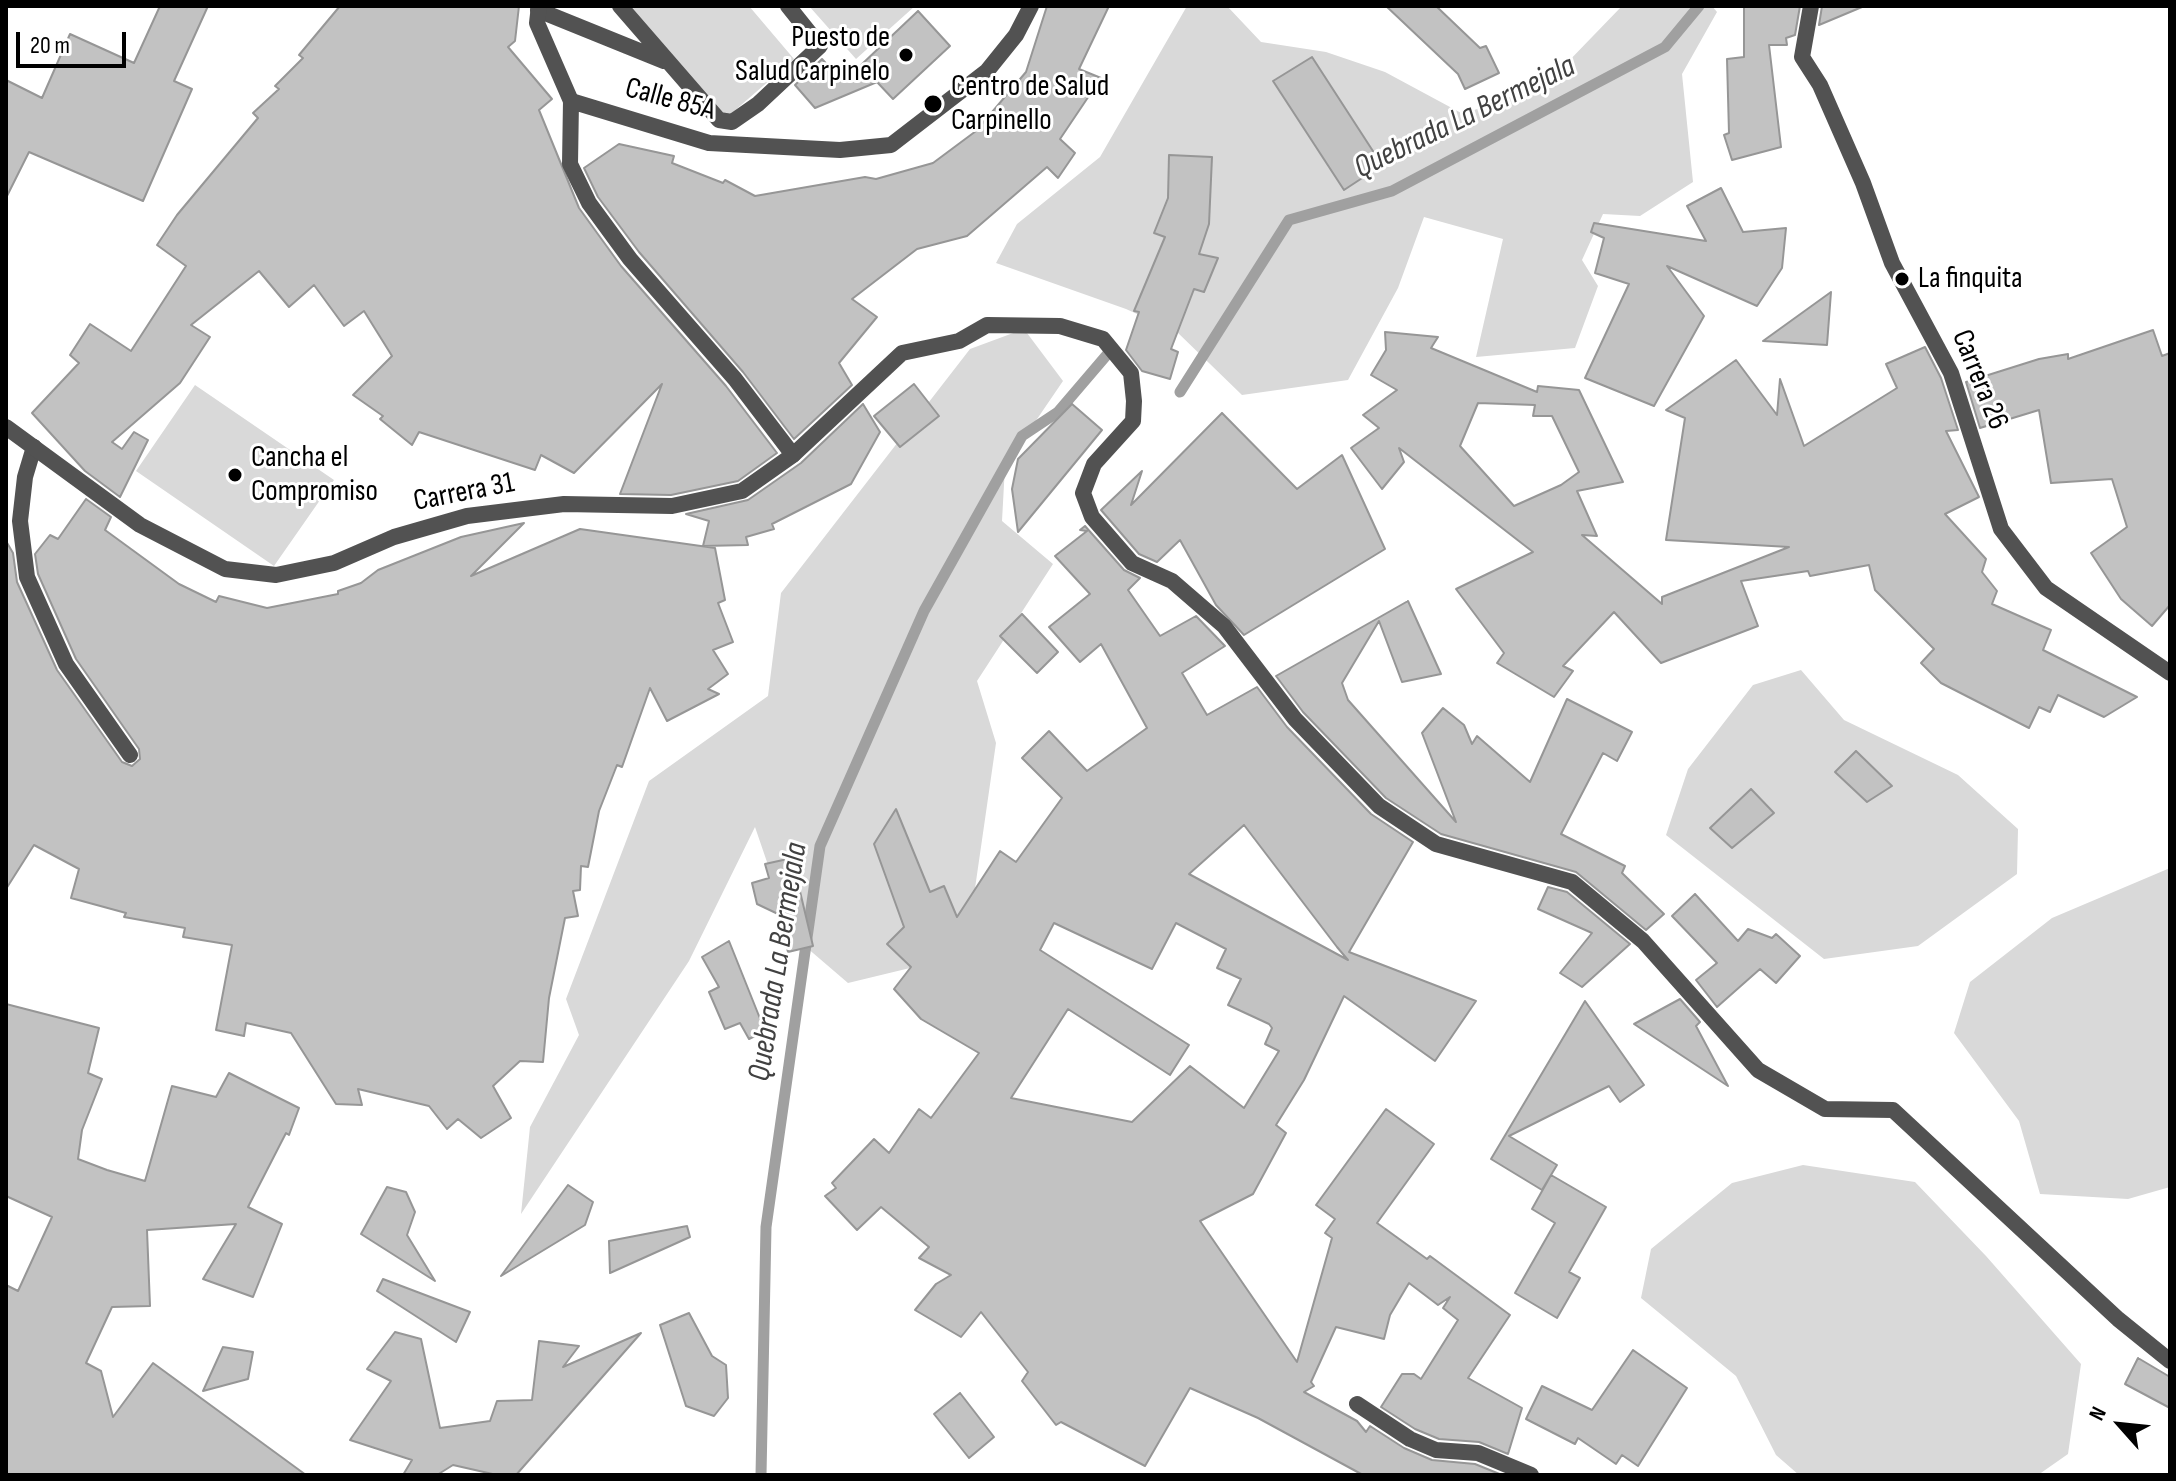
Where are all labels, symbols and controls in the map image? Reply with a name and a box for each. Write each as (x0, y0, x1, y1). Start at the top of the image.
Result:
scale bar (20, 16, 130, 66)
place label: Puesto de Salud Carpinelo (735, 20, 890, 90)
text: 20 m (30, 31, 70, 60)
marker: Puesto de Salud Carpinelo (897, 46, 915, 64)
water label: Quebrada La Bermejala (1348, 48, 1582, 188)
place label: Centro de Salud Carpinello (951, 69, 1109, 140)
street label: Calle 85A (621, 71, 719, 129)
marker: Centro de Salud Carpinello (922, 93, 944, 115)
place label: La finquita (1918, 261, 2023, 297)
marker: La finquita (1893, 270, 1911, 288)
street label: Carrera 26 (1943, 325, 2015, 435)
place label: Cancha el Compromiso (251, 440, 378, 510)
marker: Cancha el Compromiso (226, 466, 244, 484)
street label: Carrera 31 (411, 466, 517, 520)
water label: Quebrada La Bermejala (741, 840, 817, 1084)
north arrow (2080, 1385, 2160, 1465)
text: N (2083, 1403, 2113, 1425)

